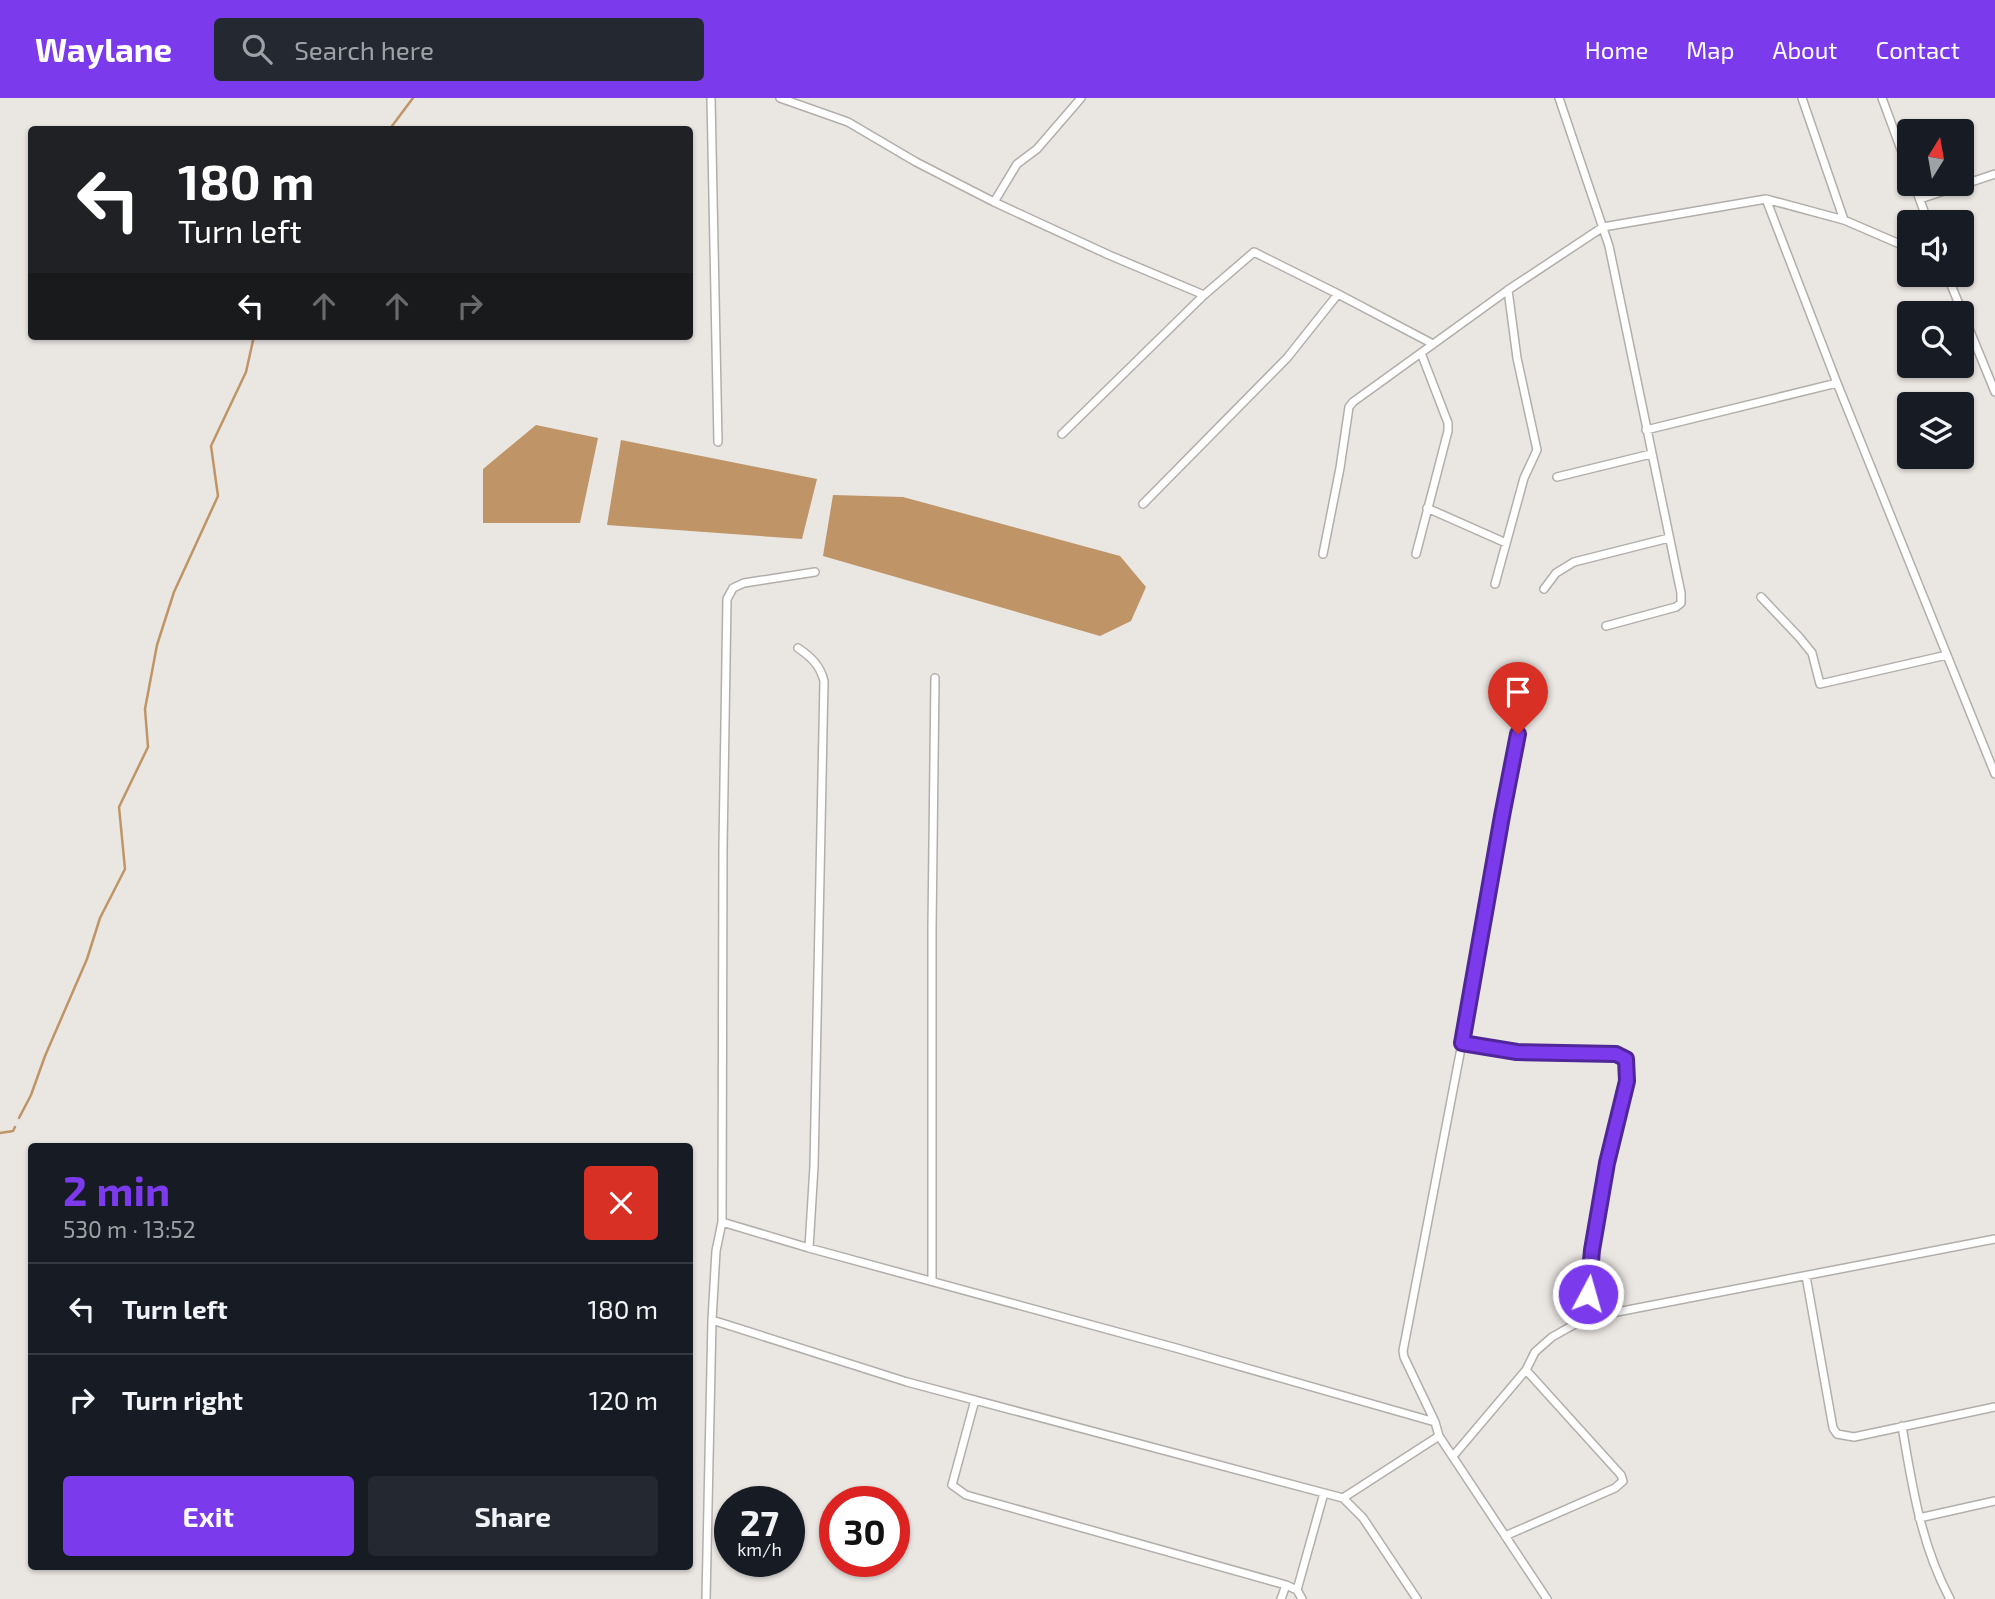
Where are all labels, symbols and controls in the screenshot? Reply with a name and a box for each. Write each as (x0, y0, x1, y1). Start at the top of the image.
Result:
search box (214, 18, 704, 81)
text: Waylane (35, 29, 172, 69)
icon: search (238, 30, 276, 68)
text: Search here (294, 34, 434, 65)
text: Home (1585, 35, 1648, 64)
text: Map (1686, 35, 1734, 64)
text: About (1772, 35, 1838, 64)
text: Contact (1876, 35, 1960, 64)
north arrow (1897, 119, 1974, 196)
map controls (1897, 119, 1974, 469)
text: 180 m (178, 151, 314, 210)
icon: left (63, 154, 154, 245)
button: sound (1897, 210, 1974, 287)
text: Turn left (178, 211, 302, 249)
icon: left (232, 287, 270, 325)
icon: ahead (305, 287, 343, 325)
icon: ahead (378, 287, 416, 325)
icon: right (451, 287, 489, 325)
button: search (1897, 301, 1974, 378)
button: layers (1897, 392, 1974, 469)
pin (1488, 662, 1548, 734)
icon: arrive (1499, 673, 1537, 711)
text: 2 min (63, 1164, 170, 1214)
button: close (584, 1166, 658, 1240)
text: 530 m · 13:52 (63, 1215, 196, 1243)
position arrow (1551, 1257, 1625, 1331)
icon: left (63, 1290, 101, 1328)
text: Turn left (122, 1293, 228, 1324)
text: 180 m (588, 1293, 658, 1324)
icon: right (63, 1381, 101, 1419)
text: Turn right (122, 1384, 243, 1415)
text: 120 m (589, 1384, 658, 1415)
button: Exit (63, 1476, 354, 1556)
button: Share (368, 1476, 658, 1556)
speed limit sign: 30 (819, 1486, 910, 1577)
text: 27 (740, 1501, 779, 1543)
text: km/h (737, 1538, 782, 1560)

